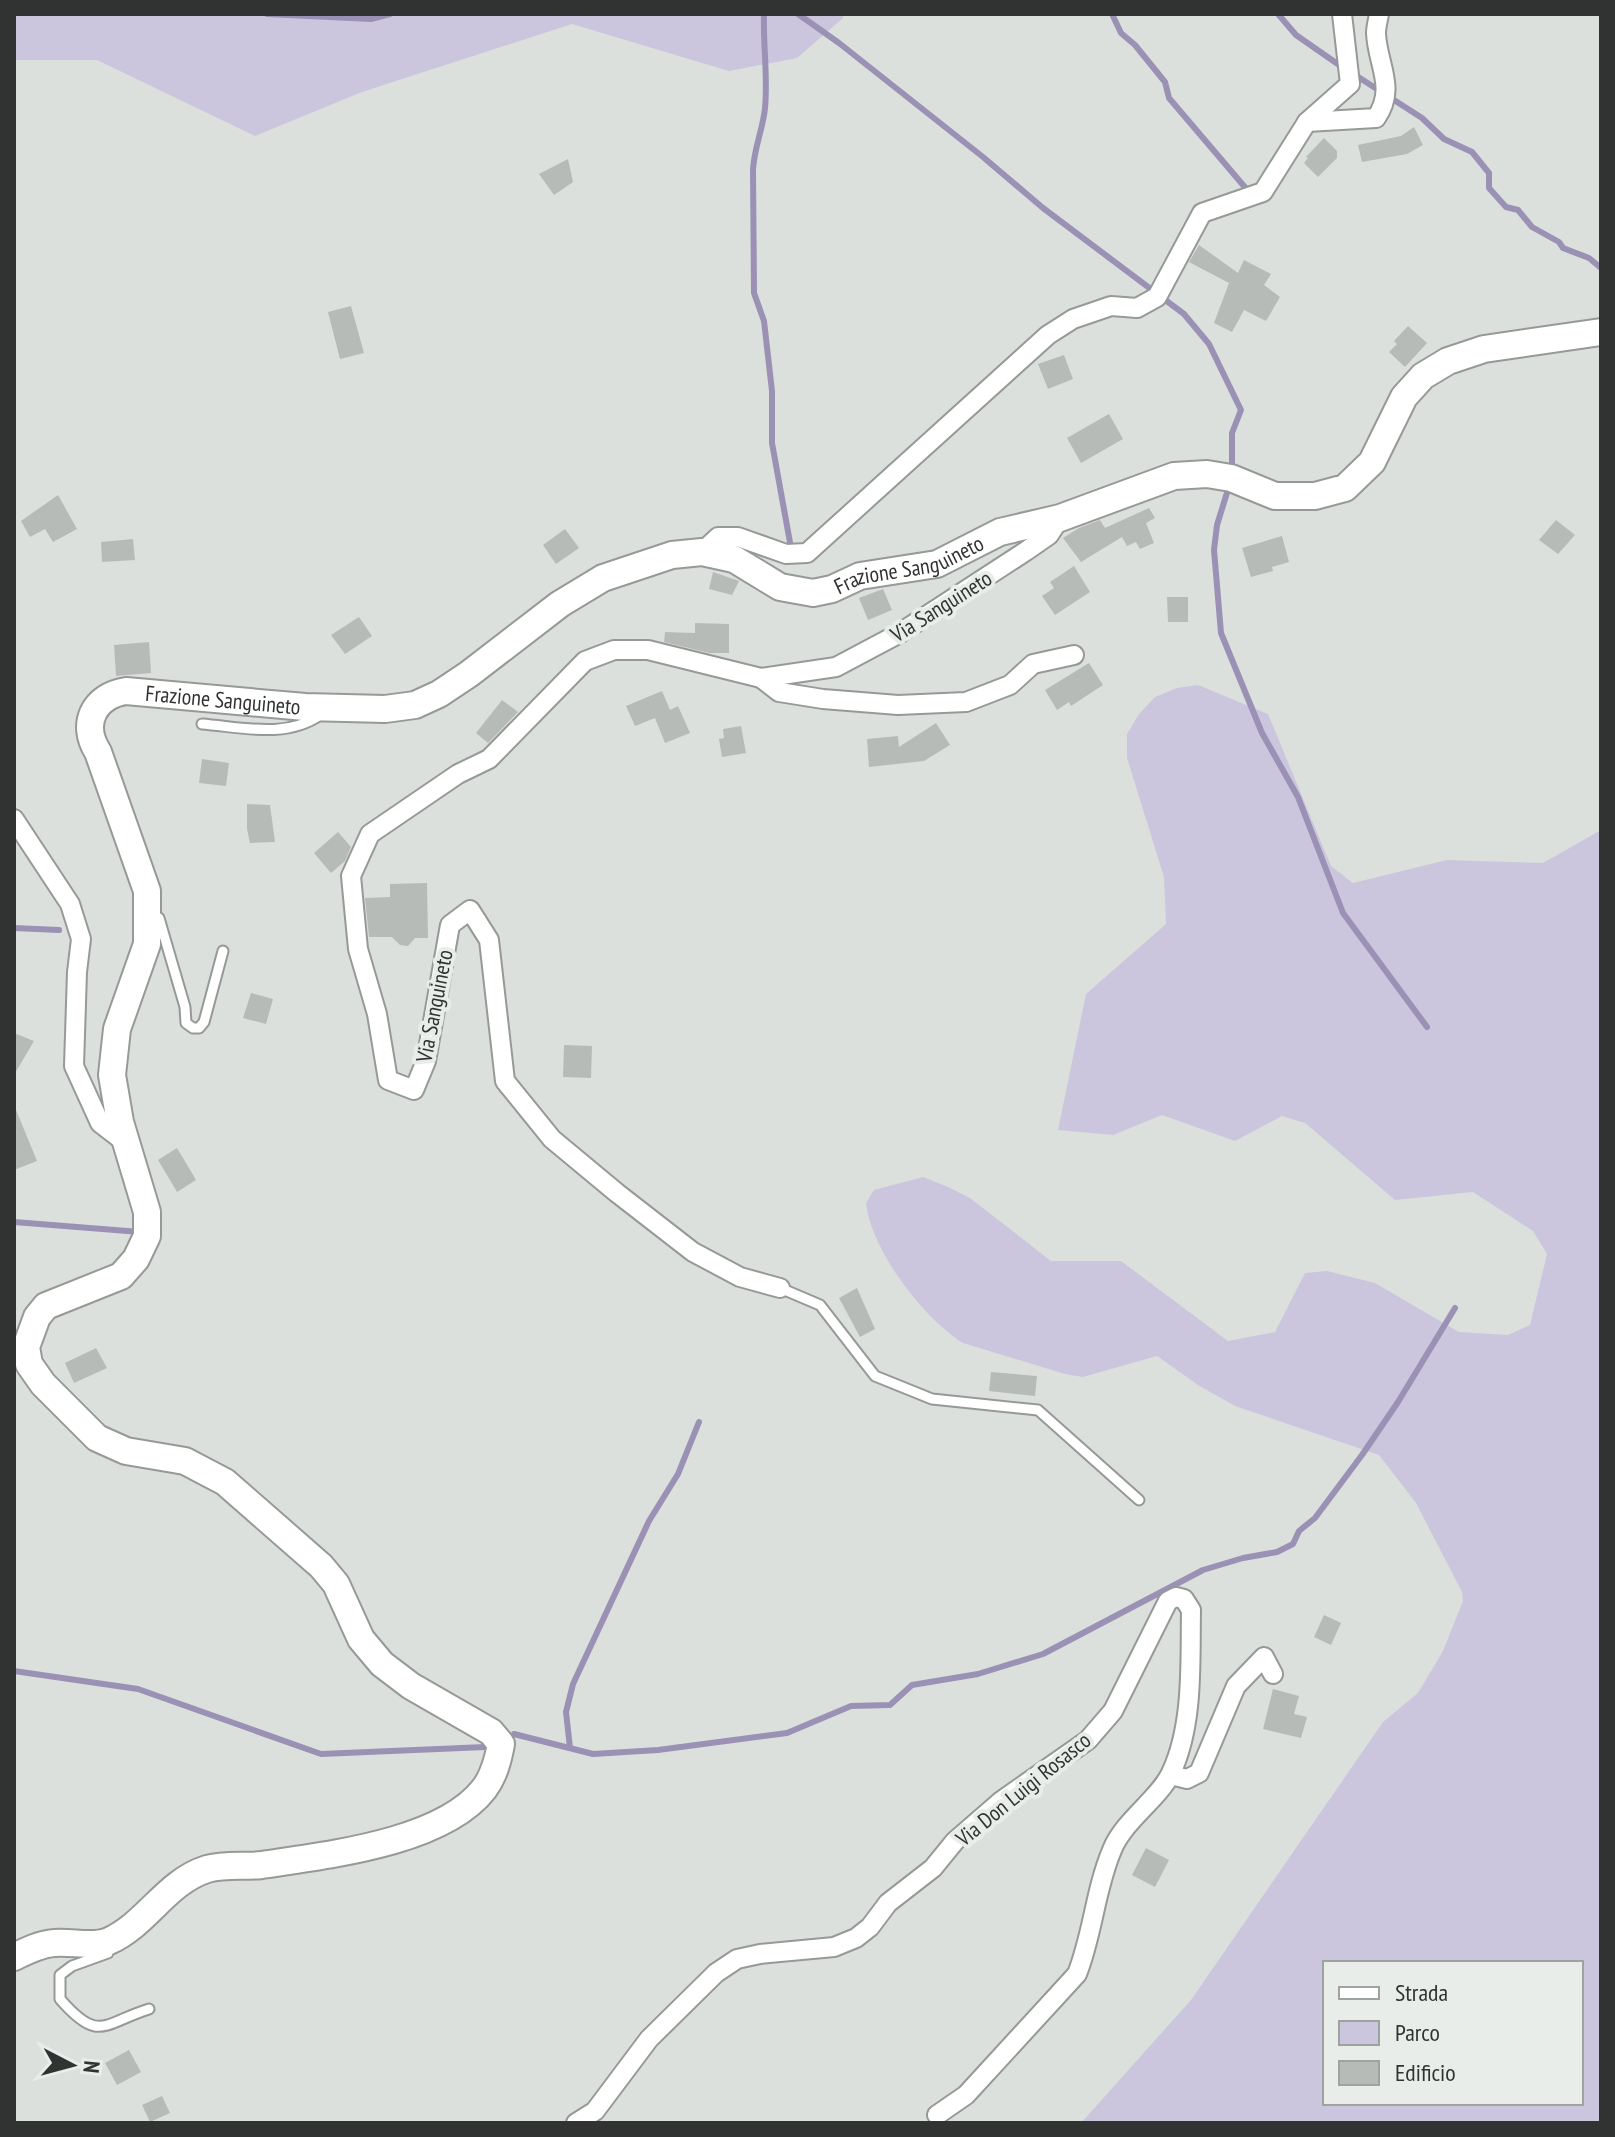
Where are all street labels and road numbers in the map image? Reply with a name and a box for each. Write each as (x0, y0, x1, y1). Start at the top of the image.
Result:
street label: Frazione Sanguineto (829, 529, 988, 600)
street label: Via Sanguineto (884, 564, 997, 649)
street label: Frazione Sanguineto (144, 679, 302, 721)
street label: Via Sanguineto (409, 947, 459, 1066)
street label: Via Don Luigi Rosasco (949, 1726, 1096, 1853)

